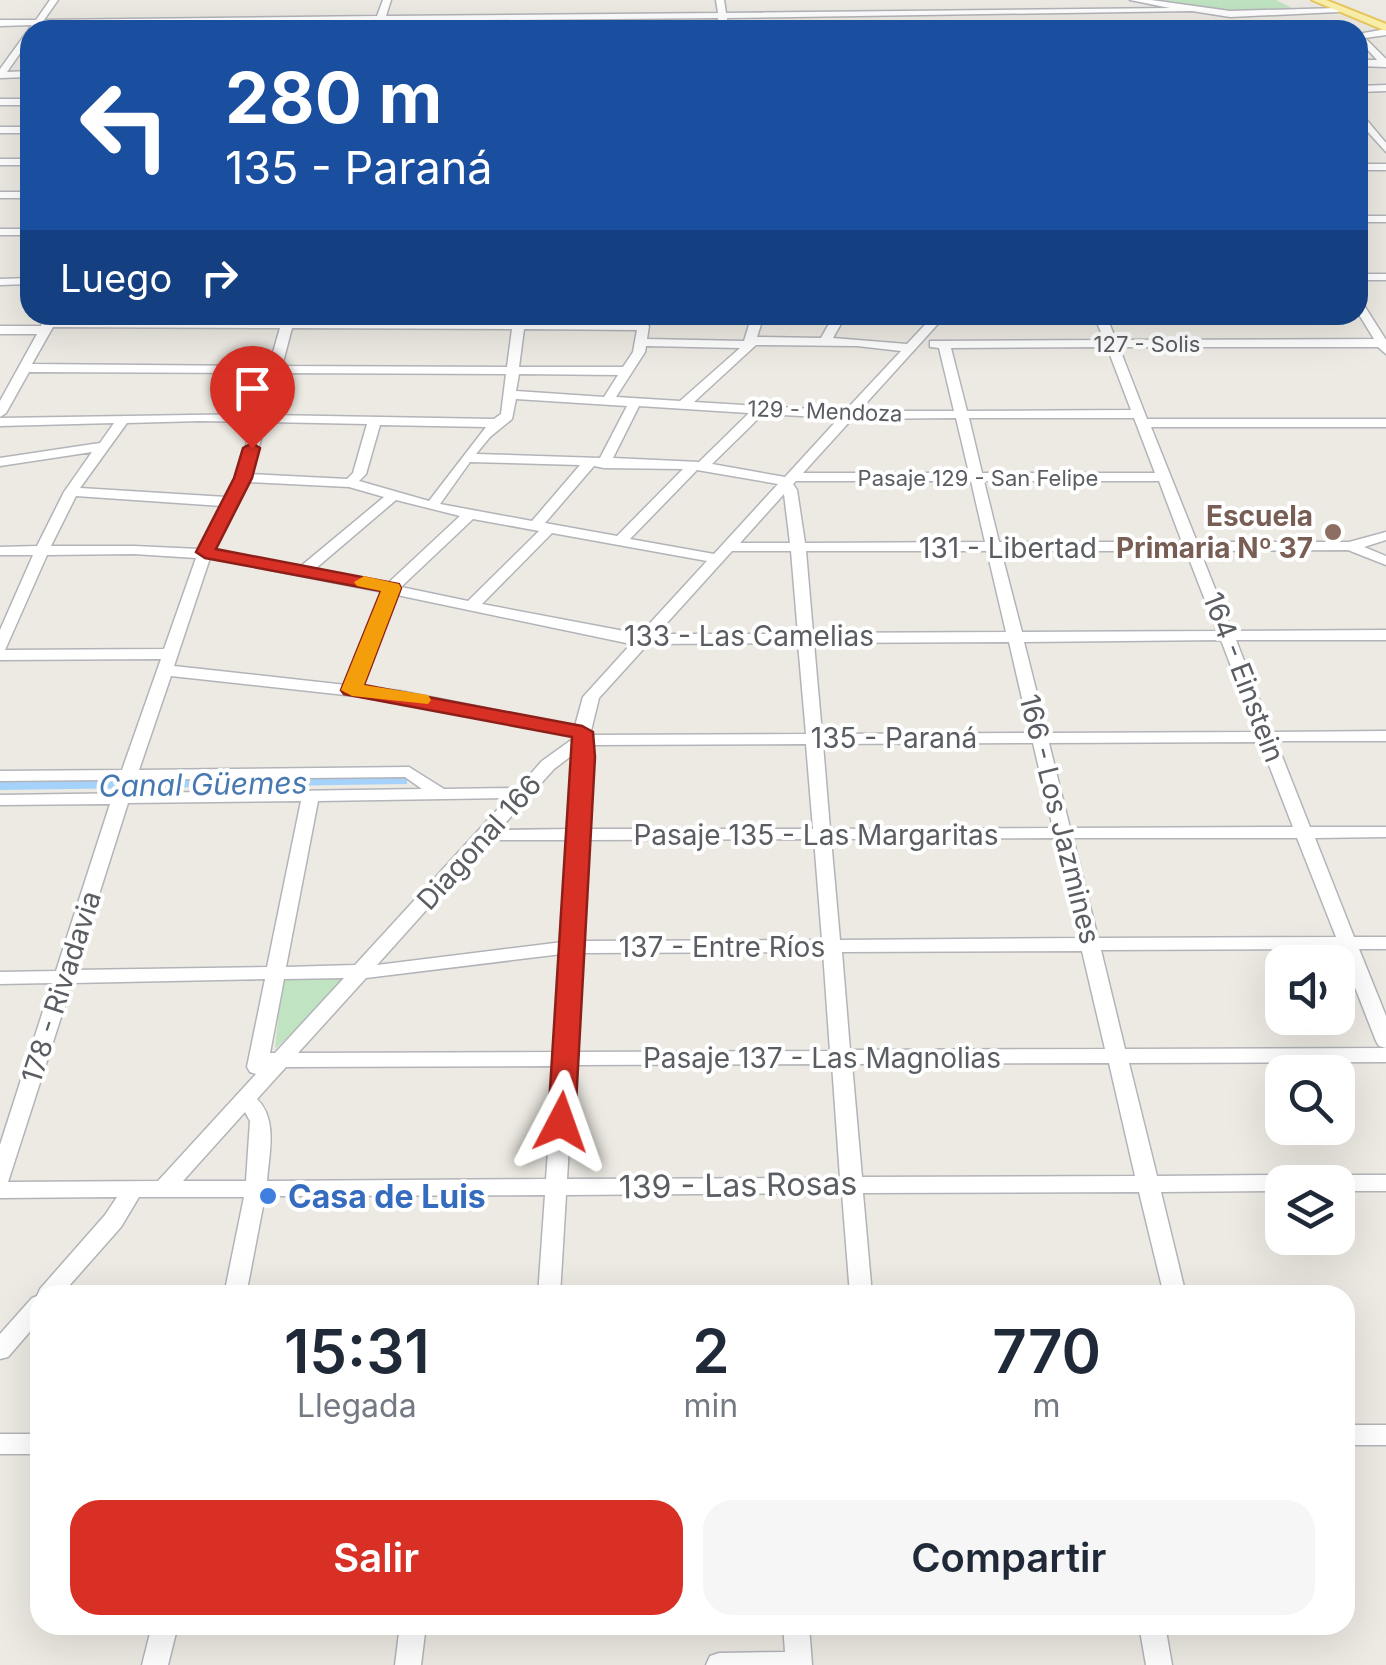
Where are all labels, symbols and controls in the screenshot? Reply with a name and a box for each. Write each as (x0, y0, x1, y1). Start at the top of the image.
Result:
text: 280 m (225, 55, 442, 140)
icon: left (60, 60, 190, 190)
text: 135 - Paraná (225, 140, 493, 195)
icon: right (192, 250, 247, 305)
text: Luego (60, 255, 172, 301)
street label: 127 - Solis (1094, 331, 1200, 357)
pin (210, 346, 295, 449)
icon: arrive (225, 361, 280, 416)
street label: 129 - Mendoza (747, 395, 903, 427)
street label: Pasaje 129 - San Felipe (858, 465, 1098, 491)
place label: Escuela Primaria Nº 37 (1116, 499, 1313, 565)
marker: Escuela Primaria Nº 37 (1322, 521, 1344, 543)
street label: 131 - Libertad (919, 531, 1097, 565)
street label: 164 - Einstein (1196, 587, 1292, 767)
street label: 133 - Las Camelias (624, 619, 874, 653)
street label: 166 - Los Jazmines (1013, 691, 1107, 947)
street label: 135 - Paraná (811, 721, 977, 755)
water label: Canal Güemes (98, 764, 308, 804)
street label: Diagonal 166 (410, 768, 548, 916)
street label: Pasaje 135 - Las Margaritas (633, 818, 999, 852)
street label: 178 - Rivadavia (14, 887, 108, 1087)
street label: 137 - Entre Ríos (619, 930, 825, 964)
map controls (1265, 945, 1355, 1255)
button: sound (1265, 945, 1355, 1035)
street label: Pasaje 137 - Las Magnolias (643, 1041, 1001, 1075)
button: search (1265, 1055, 1355, 1145)
position arrow (509, 1070, 613, 1174)
street label: 139 - Las Rosas (618, 1163, 858, 1207)
button: layers (1265, 1165, 1355, 1255)
place label: Casa de Luis (288, 1177, 486, 1216)
marker: Casa de Luis (257, 1185, 279, 1207)
text: 15:31 (284, 1315, 430, 1387)
text: 2 (692, 1315, 730, 1387)
text: 770 (992, 1315, 1101, 1387)
text: Llegada (297, 1386, 417, 1425)
text: min (684, 1386, 738, 1425)
text: m (1033, 1386, 1061, 1425)
button: Salir (70, 1500, 683, 1615)
button: Compartir (703, 1500, 1315, 1615)

